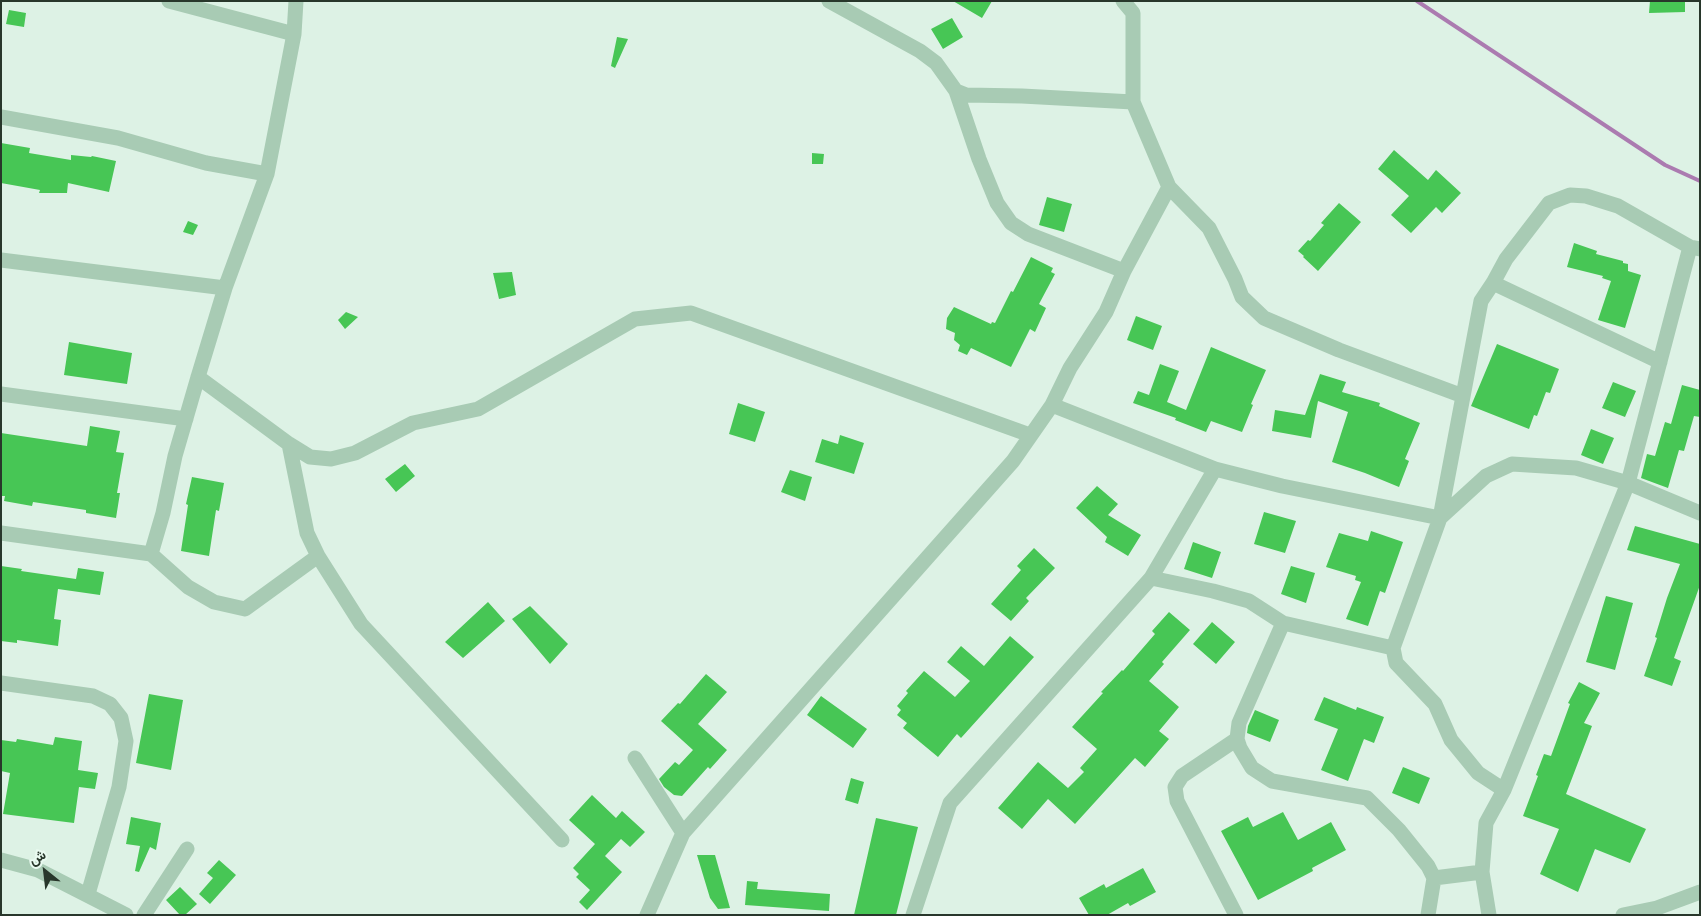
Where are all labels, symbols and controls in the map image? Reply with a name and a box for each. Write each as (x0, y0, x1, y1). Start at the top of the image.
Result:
north arrow (20, 846, 70, 896)
text: ش (26, 846, 49, 869)

